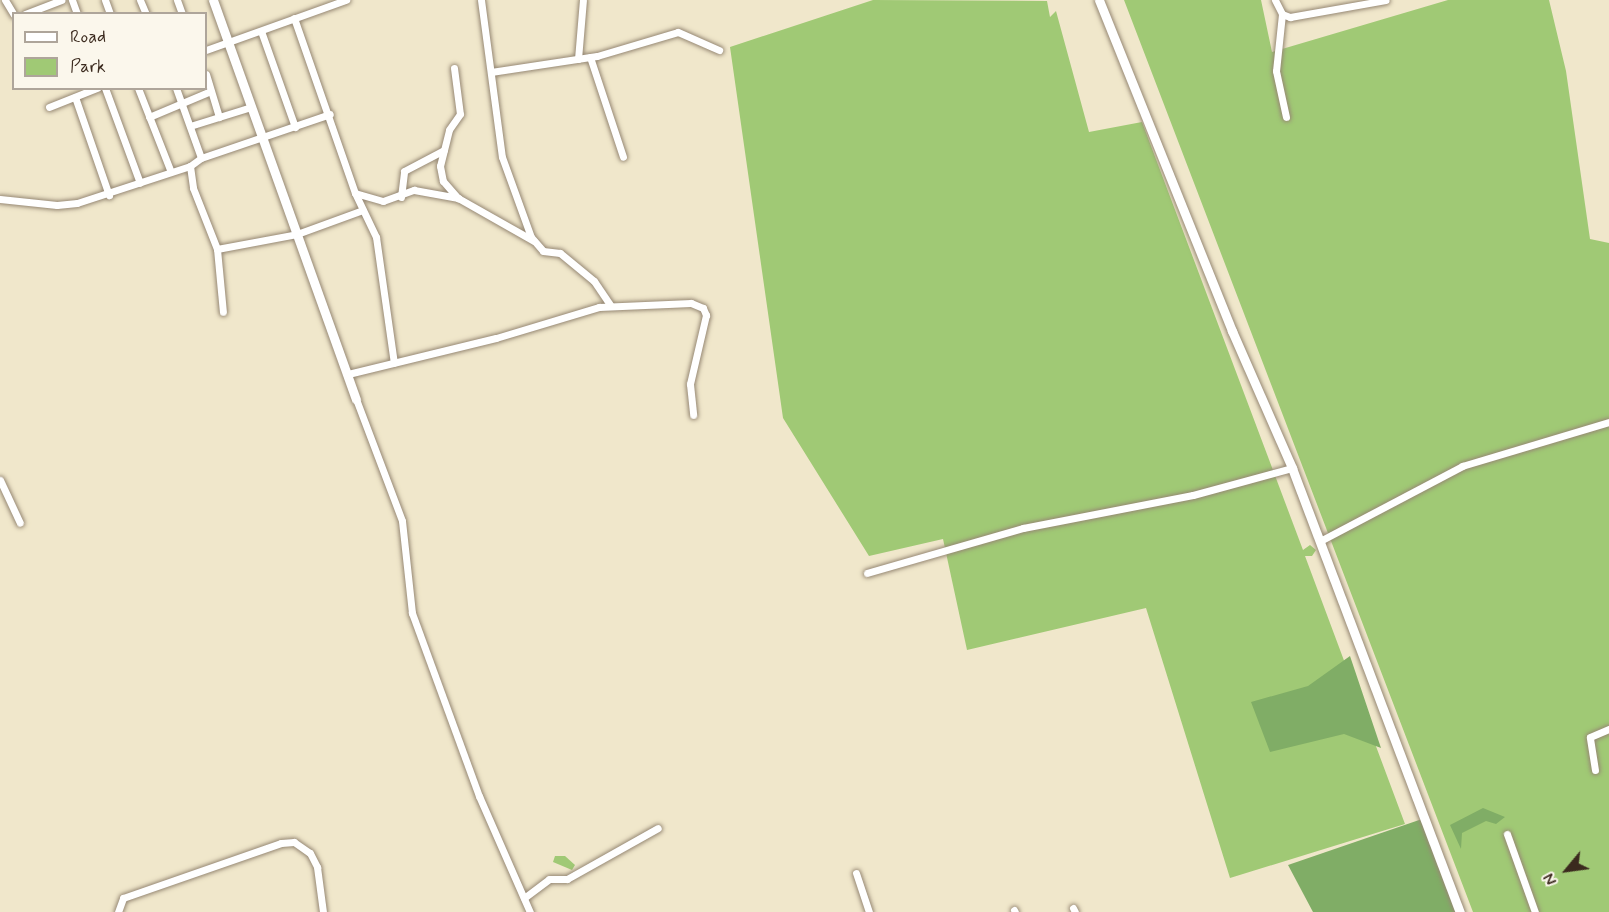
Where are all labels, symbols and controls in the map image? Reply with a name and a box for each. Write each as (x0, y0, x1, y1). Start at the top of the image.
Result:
legend (12, 12, 207, 90)
text: Road (70, 25, 106, 49)
text: Park (70, 55, 106, 79)
north arrow (1537, 840, 1597, 900)
text: N (1539, 869, 1563, 889)

